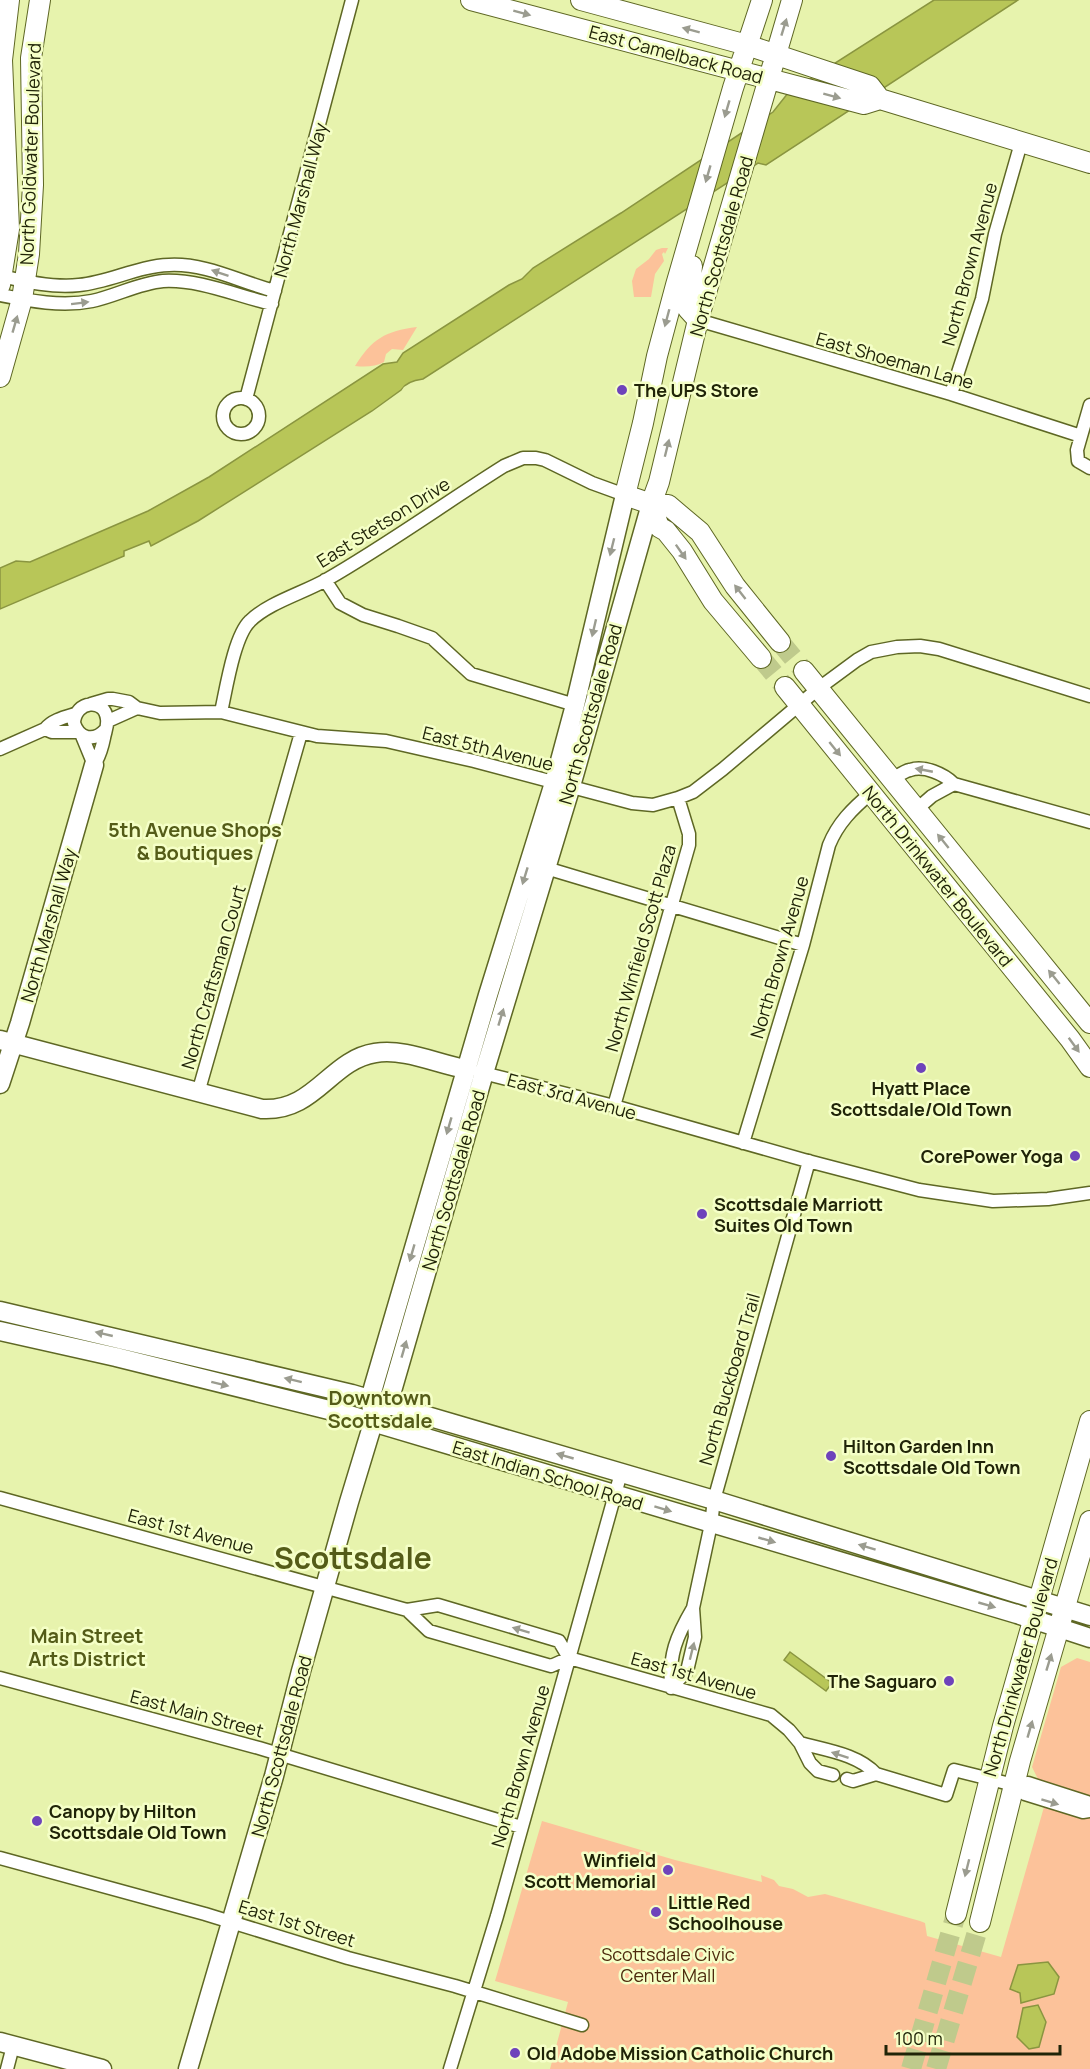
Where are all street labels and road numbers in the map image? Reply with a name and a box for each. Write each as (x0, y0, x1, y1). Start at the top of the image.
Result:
street label: East Camelback Road (586, 19, 766, 89)
street label: North Goldwater Boulevard (14, 43, 46, 265)
street label: North Marshall Way (268, 119, 332, 280)
street label: North Scottsdale Road (684, 153, 758, 339)
street label: North Brown Avenue (936, 180, 1002, 348)
street label: East Shoeman Lane (813, 326, 977, 394)
street label: East Stetson Drive (312, 471, 454, 573)
street label: North Scottsdale Road (553, 621, 627, 807)
street label: East 5th Avenue (420, 720, 556, 776)
street label: North Drinkwater Boulevard (857, 780, 1019, 972)
street label: North Winfield Scott Plaza (599, 842, 681, 1054)
street label: North Marshall Way (15, 845, 82, 1005)
street label: North Brown Avenue (744, 873, 814, 1041)
street label: North Craftsman Court (175, 882, 251, 1072)
street label: East 3rd Avenue (505, 1067, 639, 1125)
street label: North Scottsdale Road (416, 1087, 490, 1273)
street label: North Buckboard Trail (693, 1290, 765, 1468)
street label: East Indian School Road (450, 1435, 646, 1515)
street label: East 1st Avenue (125, 1503, 257, 1559)
street label: North Drinkwater Boulevard (977, 1555, 1063, 1779)
street label: East 1st Avenue (628, 1646, 760, 1704)
street label: North Scottsdale Road (245, 1653, 317, 1839)
street label: North Brown Avenue (485, 1682, 555, 1850)
street label: East Main Street (128, 1684, 266, 1742)
street label: East 1st Street (236, 1894, 358, 1952)

